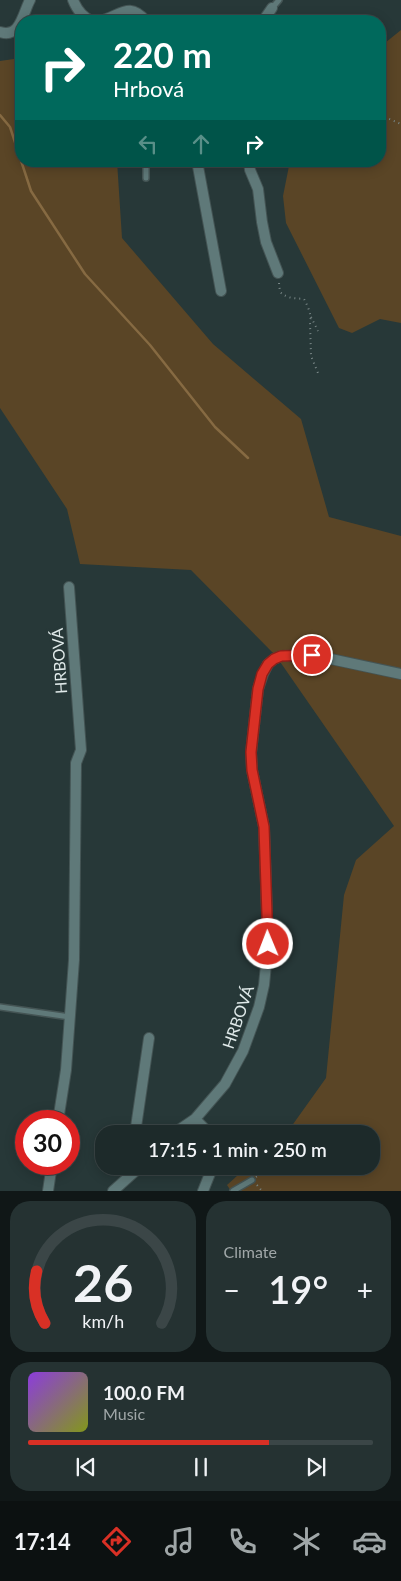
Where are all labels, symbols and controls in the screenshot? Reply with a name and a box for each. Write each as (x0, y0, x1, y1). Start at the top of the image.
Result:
text: 220 m (113, 33, 212, 75)
icon: right (30, 35, 95, 100)
text: Hrbová (113, 75, 184, 102)
icon: left (134, 130, 162, 158)
icon: ahead (187, 130, 215, 158)
icon: right (240, 130, 268, 158)
street label: HRBOVÁ (47, 627, 70, 695)
pin (291, 634, 333, 676)
icon: arrive (298, 641, 326, 669)
position arrow (241, 917, 293, 969)
street label: HRBOVÁ (218, 982, 257, 1051)
speed limit sign: 30 (15, 1110, 80, 1175)
text: 17:15 · 1 min · 250 m (148, 1138, 327, 1161)
text: Climate (224, 1242, 277, 1261)
text: 26 (73, 1251, 133, 1313)
text: 19° (268, 1266, 328, 1312)
text: − (224, 1273, 240, 1307)
text: + (357, 1273, 373, 1307)
text: km/h (82, 1310, 124, 1332)
text: 100.0 FM (103, 1381, 185, 1404)
text: Music (103, 1404, 145, 1423)
icon: previous (72, 1453, 100, 1481)
icon: pause (187, 1453, 215, 1481)
icon: next (302, 1453, 330, 1481)
icon: directions (99, 1524, 134, 1559)
icon: music (162, 1524, 197, 1559)
icon: phone (225, 1524, 260, 1559)
icon: climate (289, 1524, 324, 1559)
icon: car (352, 1524, 387, 1559)
text: 17:14 (14, 1528, 71, 1555)

